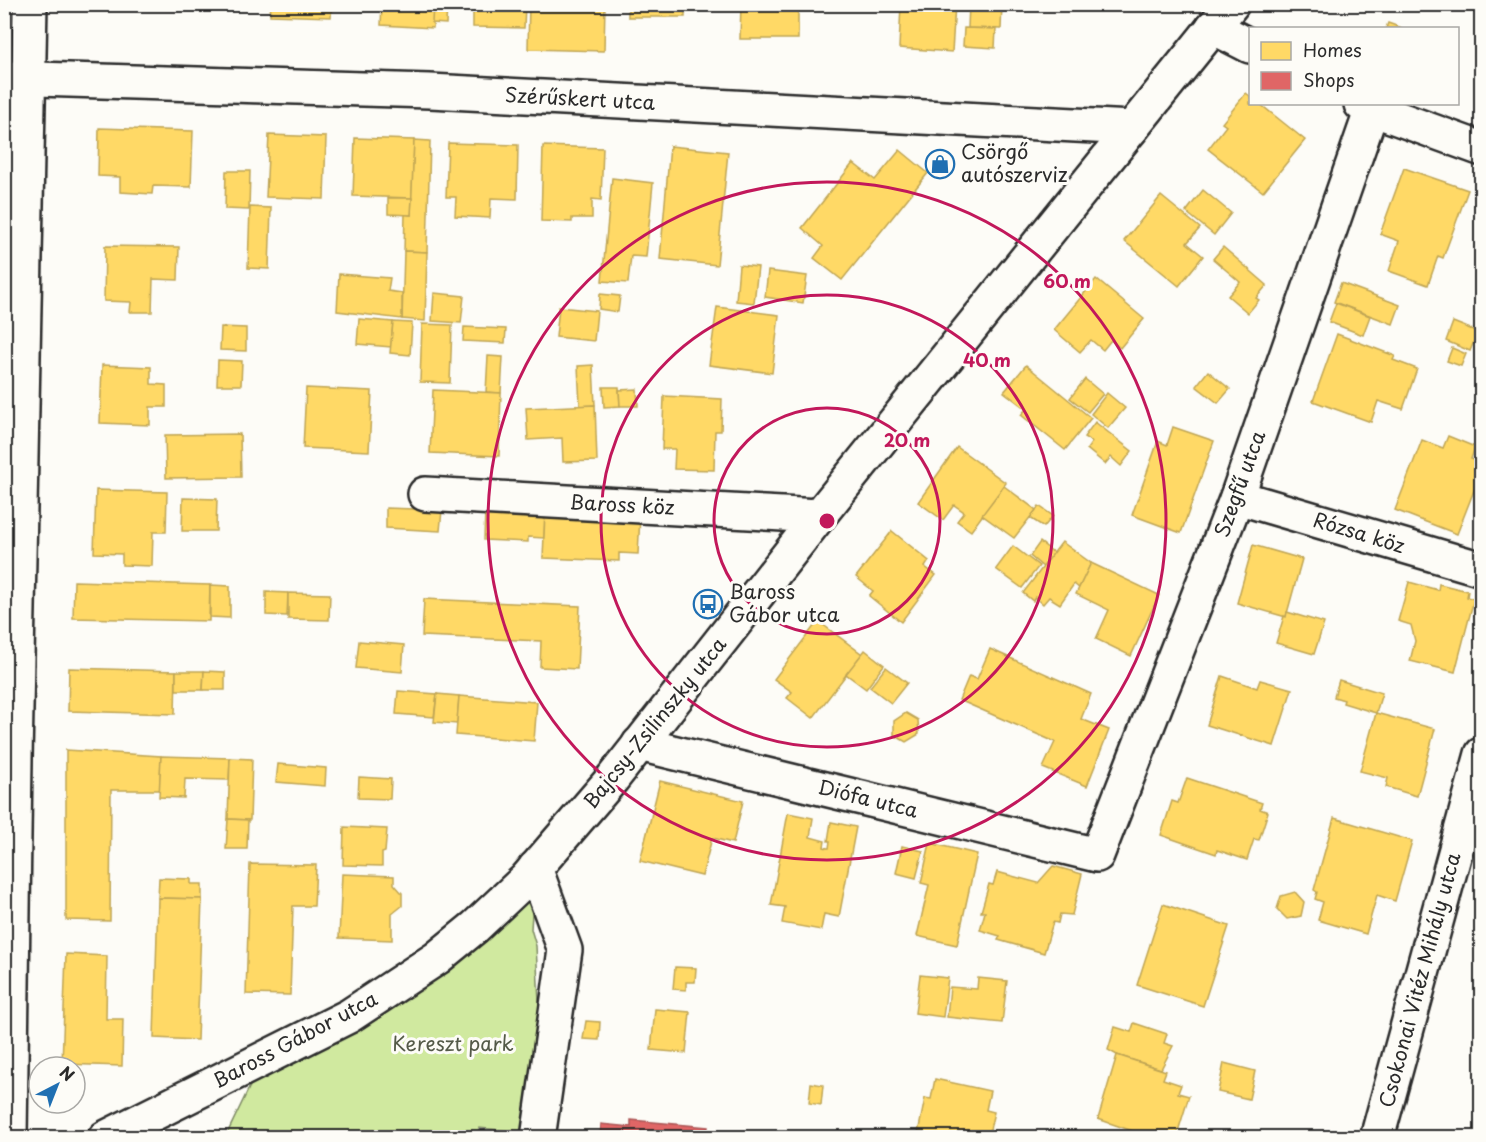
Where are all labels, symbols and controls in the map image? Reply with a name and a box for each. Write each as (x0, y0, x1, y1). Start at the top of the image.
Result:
legend (1249, 27, 1459, 105)
text: Homes (1303, 36, 1361, 63)
text: Shops (1303, 66, 1354, 93)
street label: Szérűskert utca (504, 79, 656, 117)
place label: Csörgő autószerviz (961, 136, 1068, 189)
shop icon: Csörgő autószerviz (924, 148, 956, 180)
text: 60 m (1043, 267, 1091, 294)
text: 40 m (963, 346, 1011, 373)
text: 20 m (884, 426, 930, 453)
street label: Szegfű utca (1206, 426, 1272, 541)
street label: Baross köz (569, 486, 676, 522)
street label: Rózsa köz (1310, 504, 1409, 560)
centre of rings (817, 511, 837, 531)
place label: Baross Gábor utca (729, 576, 840, 629)
bus stop icon: Baross Gábor utca (692, 588, 724, 620)
street label: Bajcsy-Zsilinszky utca (576, 630, 733, 815)
street label: Diófa utca (815, 771, 922, 825)
street label: Csokonai Vitéz Mihály utca (1371, 848, 1468, 1110)
street label: Baross Gábor utca (207, 983, 382, 1095)
park label: Kereszt park (392, 1028, 514, 1058)
north arrow (27, 1055, 87, 1115)
text: N (55, 1060, 80, 1086)

